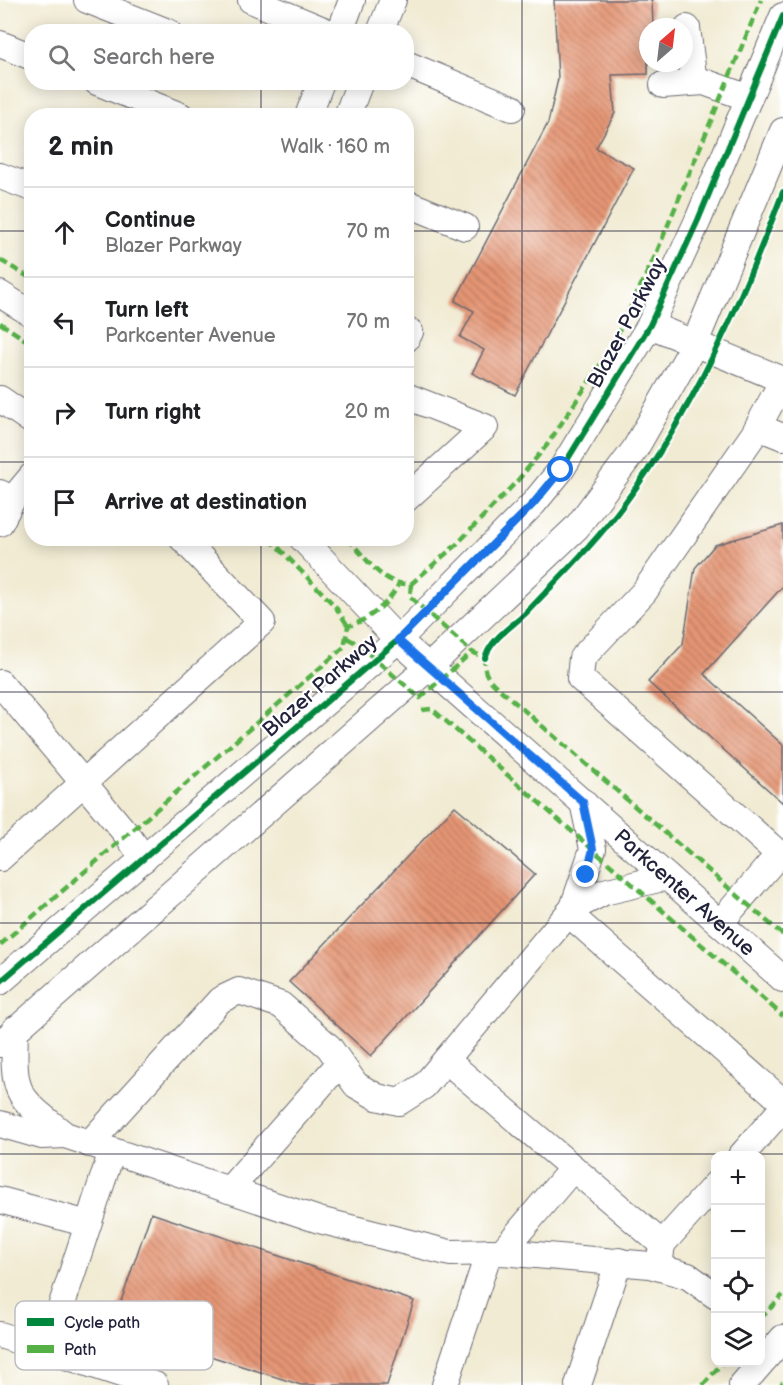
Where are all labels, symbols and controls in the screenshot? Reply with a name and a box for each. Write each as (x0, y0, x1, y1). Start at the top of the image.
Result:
north arrow (639, 18, 693, 72)
search box (24, 24, 414, 90)
icon: search (45, 41, 78, 74)
text: Search here (93, 44, 215, 71)
text: 2 min (48, 132, 114, 163)
text: Walk · 160 m (281, 135, 390, 159)
text: Continue (105, 207, 195, 234)
icon: ahead (48, 216, 81, 249)
text: 70 m (346, 220, 390, 244)
text: Blazer Parkway (105, 234, 242, 258)
street label: Blazer Parkway (582, 253, 672, 392)
text: Turn left (105, 297, 189, 324)
icon: left (48, 306, 81, 339)
text: 70 m (346, 310, 390, 334)
text: Parkcenter Avenue (105, 324, 276, 348)
icon: right (48, 396, 81, 429)
text: Turn right (105, 399, 201, 426)
text: 20 m (345, 400, 390, 424)
route start (547, 456, 573, 482)
icon: arrive (48, 486, 81, 519)
text: Arrive at destination (105, 489, 307, 516)
street label: Blazer Parkway (258, 629, 383, 743)
street label: Parkcenter Avenue (609, 824, 760, 961)
route end (572, 861, 598, 887)
map controls (711, 1151, 765, 1367)
button: + (711, 1151, 765, 1205)
button: − (711, 1205, 765, 1259)
button: locate (711, 1259, 765, 1313)
legend (15, 1301, 213, 1370)
button: layers (711, 1313, 765, 1367)
text: Cycle path (64, 1314, 140, 1333)
text: Path (64, 1341, 96, 1360)

